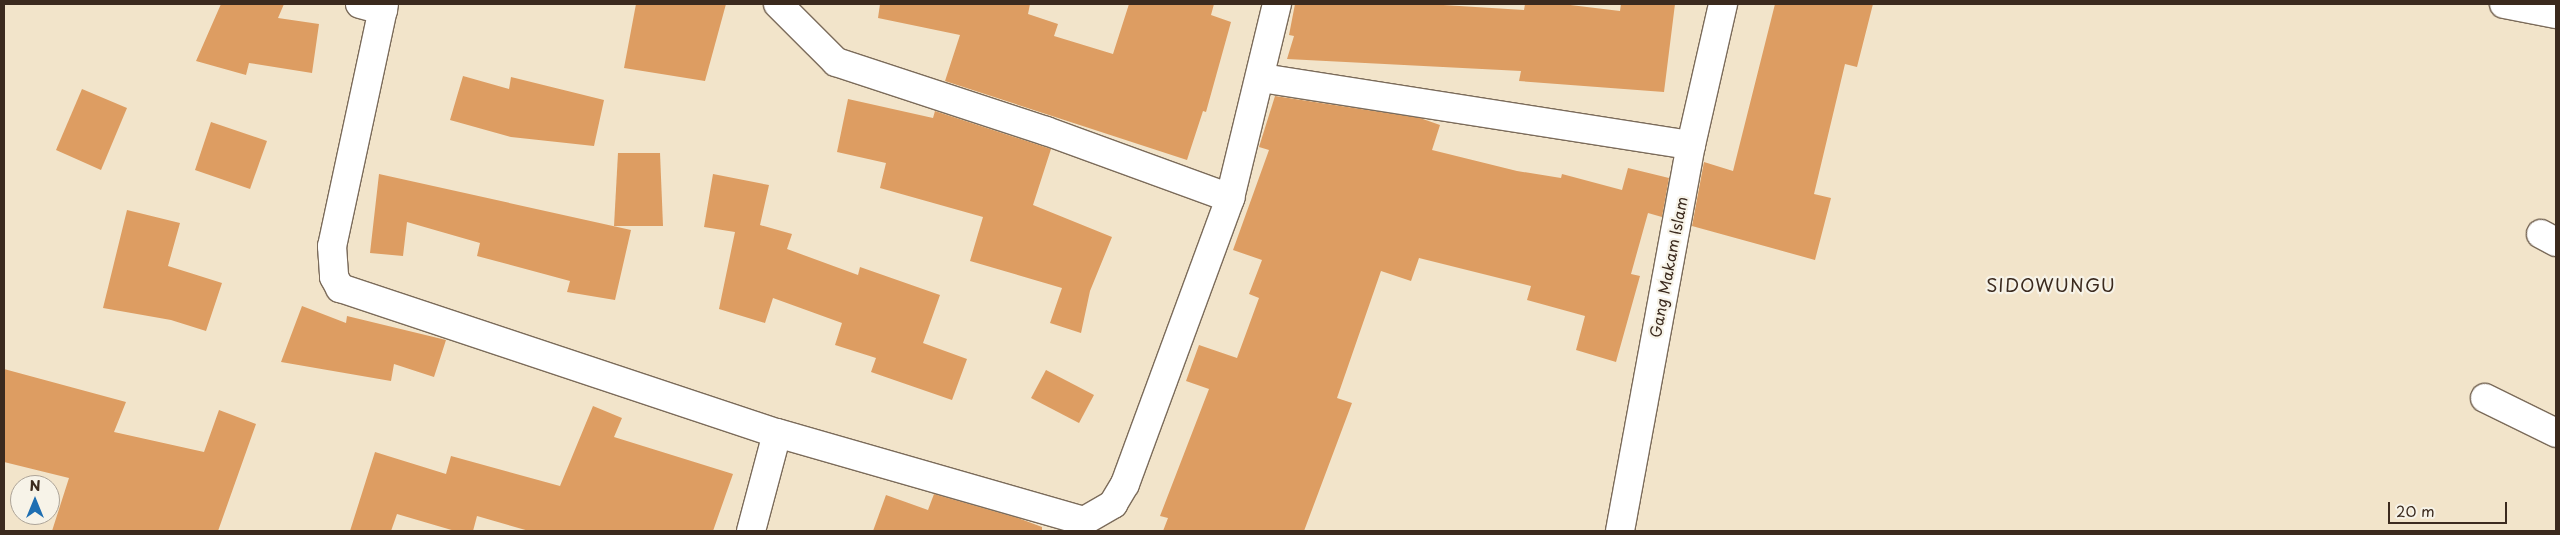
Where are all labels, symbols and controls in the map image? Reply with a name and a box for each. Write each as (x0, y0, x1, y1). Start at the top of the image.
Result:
street label: Gang Makam Islam (1646, 196, 1690, 338)
district label: SIDOWUNGU (1985, 274, 2117, 296)
north arrow (10, 475, 60, 525)
text: N (29, 475, 41, 496)
scale bar (2390, 492, 2509, 524)
text: 20 m (2396, 499, 2435, 522)

